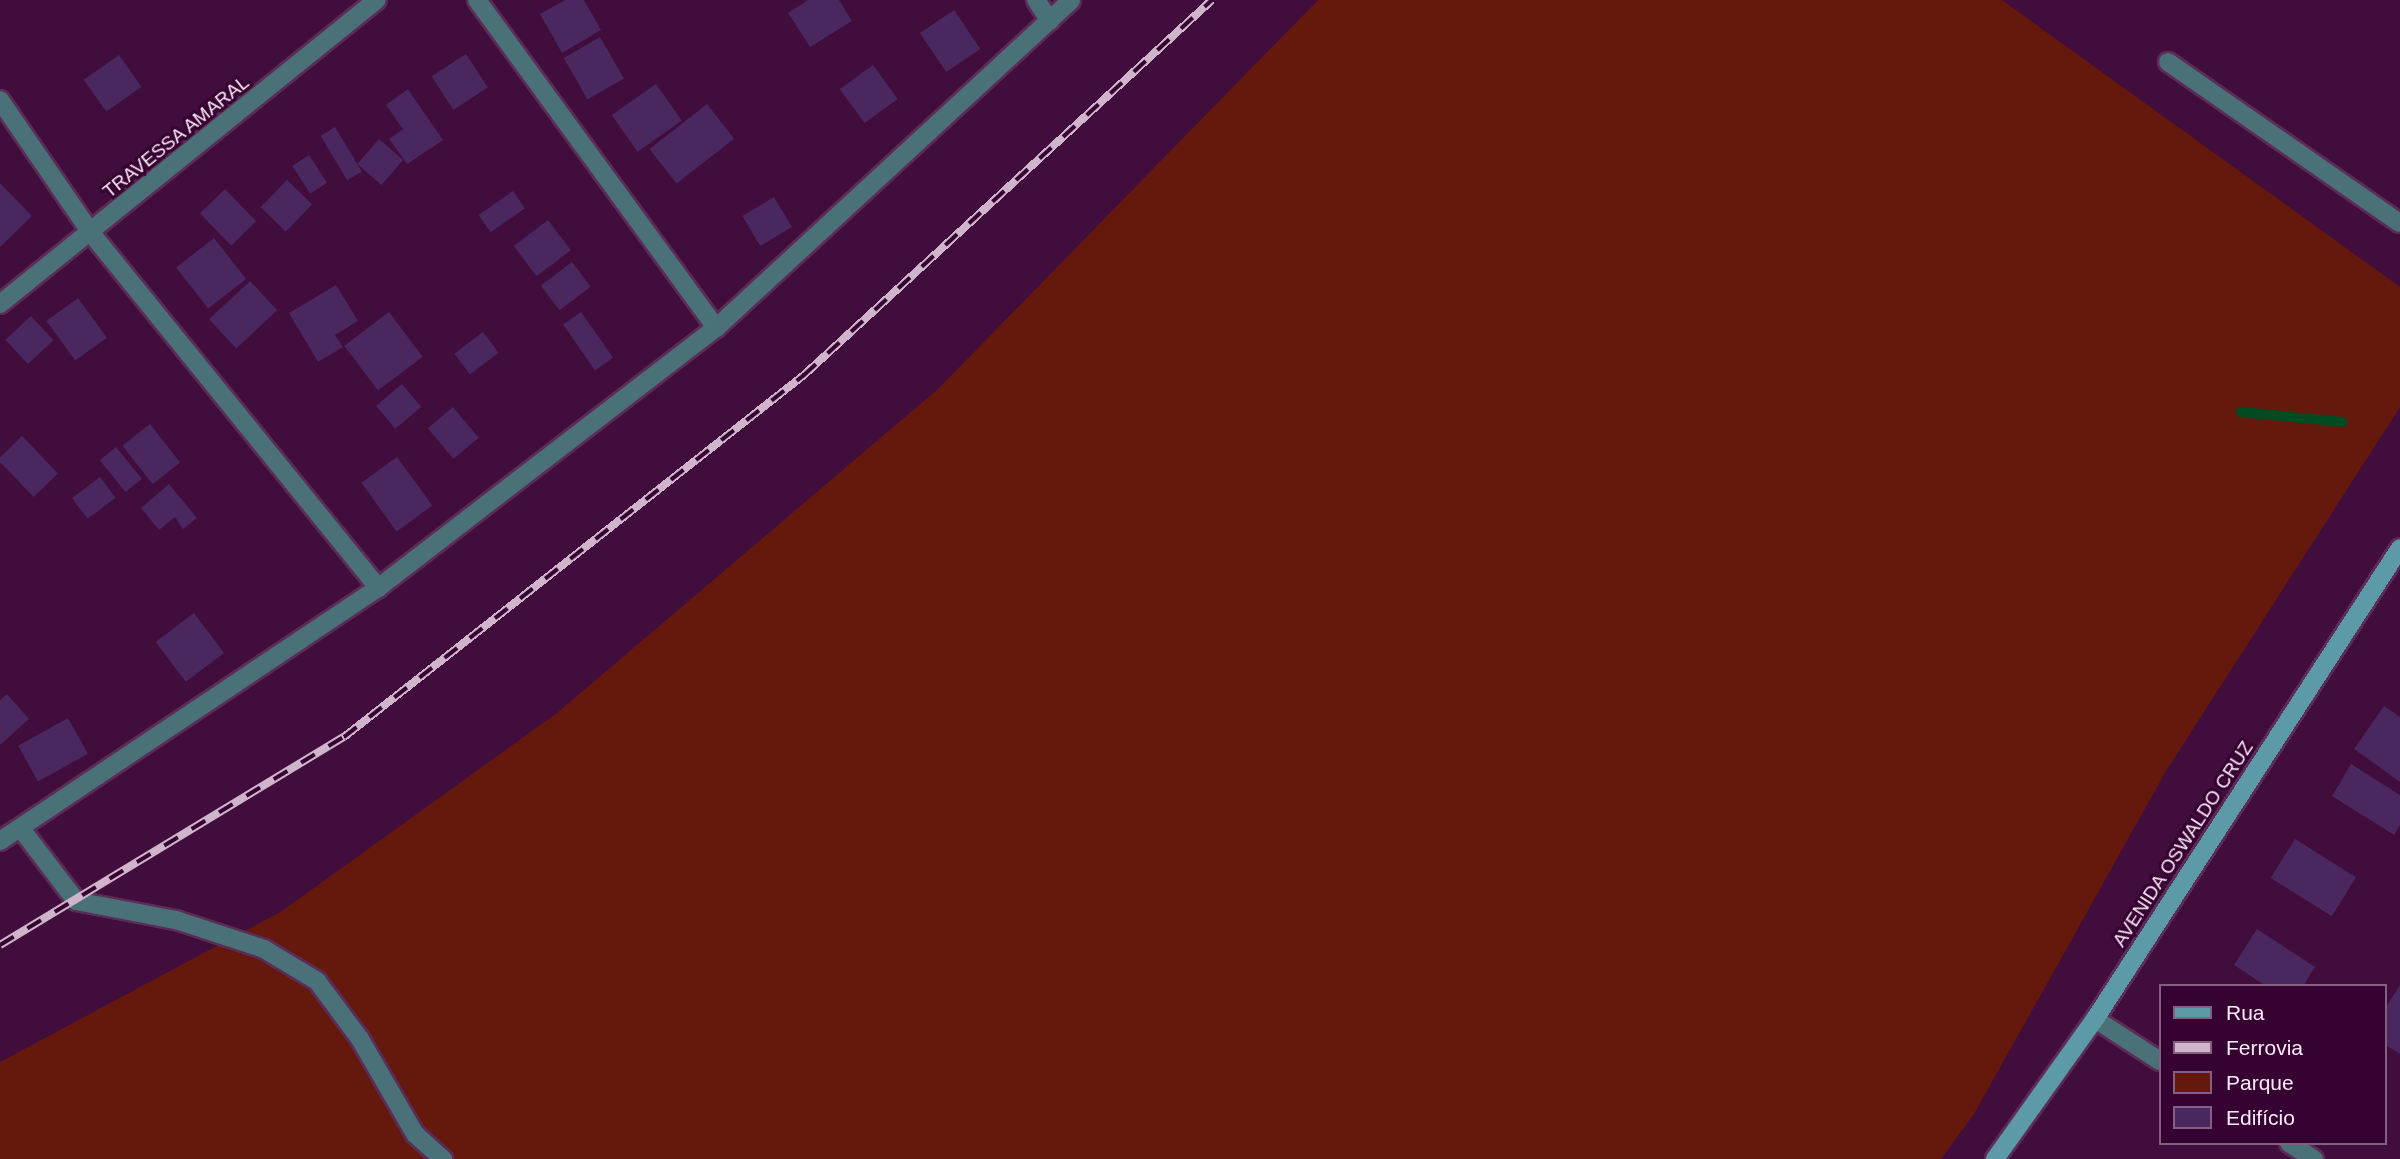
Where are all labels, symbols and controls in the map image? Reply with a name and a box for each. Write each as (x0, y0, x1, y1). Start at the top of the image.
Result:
street label: TRAVESSA AMARAL (98, 70, 254, 204)
street label: AVENIDA OSWALDO CRUZ (2108, 736, 2258, 952)
legend (2158, 984, 2386, 1145)
text: Rua (2226, 1001, 2265, 1024)
text: Ferrovia (2226, 1036, 2303, 1059)
text: Parque (2226, 1071, 2294, 1094)
text: Edifício (2226, 1106, 2295, 1129)

